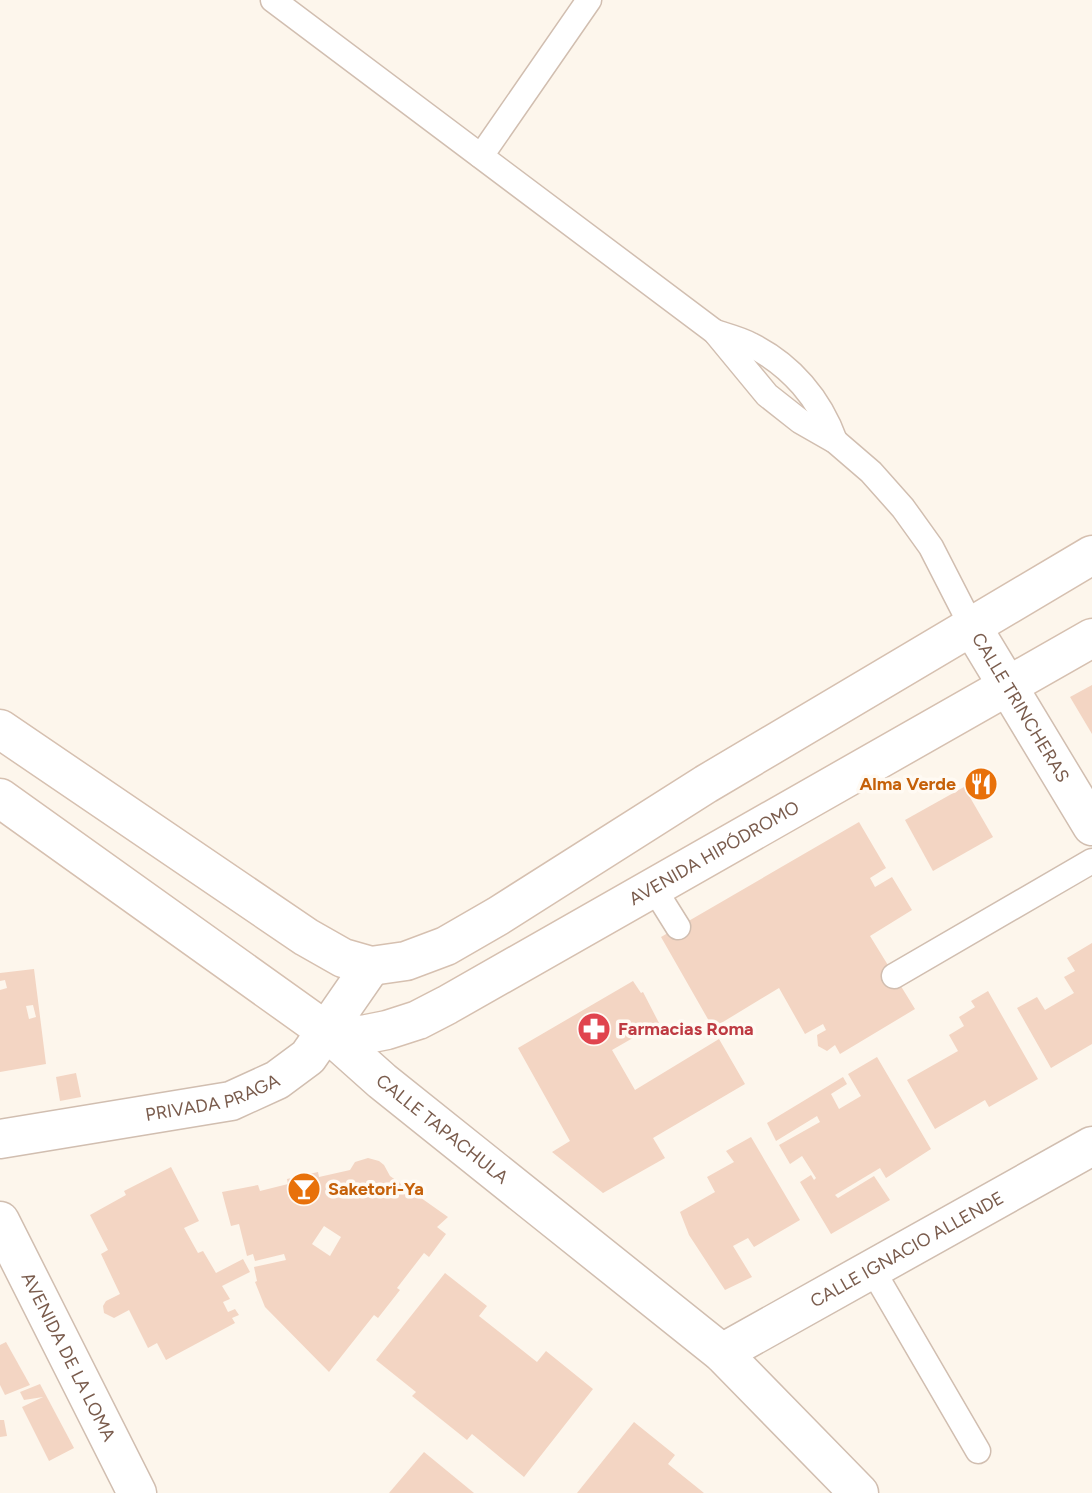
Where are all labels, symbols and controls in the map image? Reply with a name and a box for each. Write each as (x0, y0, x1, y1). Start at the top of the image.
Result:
street label: CALLE TRINCHERAS (967, 629, 1074, 786)
restaurant icon: Alma Verde (962, 765, 1000, 803)
place label: Alma Verde (859, 773, 956, 795)
street label: AVENIDA HIPÓDROMO (625, 796, 803, 910)
pharmacy icon: Farmacias Roma (575, 1010, 613, 1048)
place label: Farmacias Roma (618, 1018, 754, 1040)
street label: PRIVADA PRAGA (144, 1069, 283, 1126)
street label: CALLE TAPACHULA (372, 1070, 513, 1189)
bar icon: Saketori-Ya (285, 1170, 323, 1208)
place label: Saketori-Ya (328, 1178, 424, 1200)
street label: CALLE IGNACIO ALLENDE (806, 1187, 1008, 1312)
street label: AVENIDA DE LA LOMA (17, 1269, 120, 1445)

